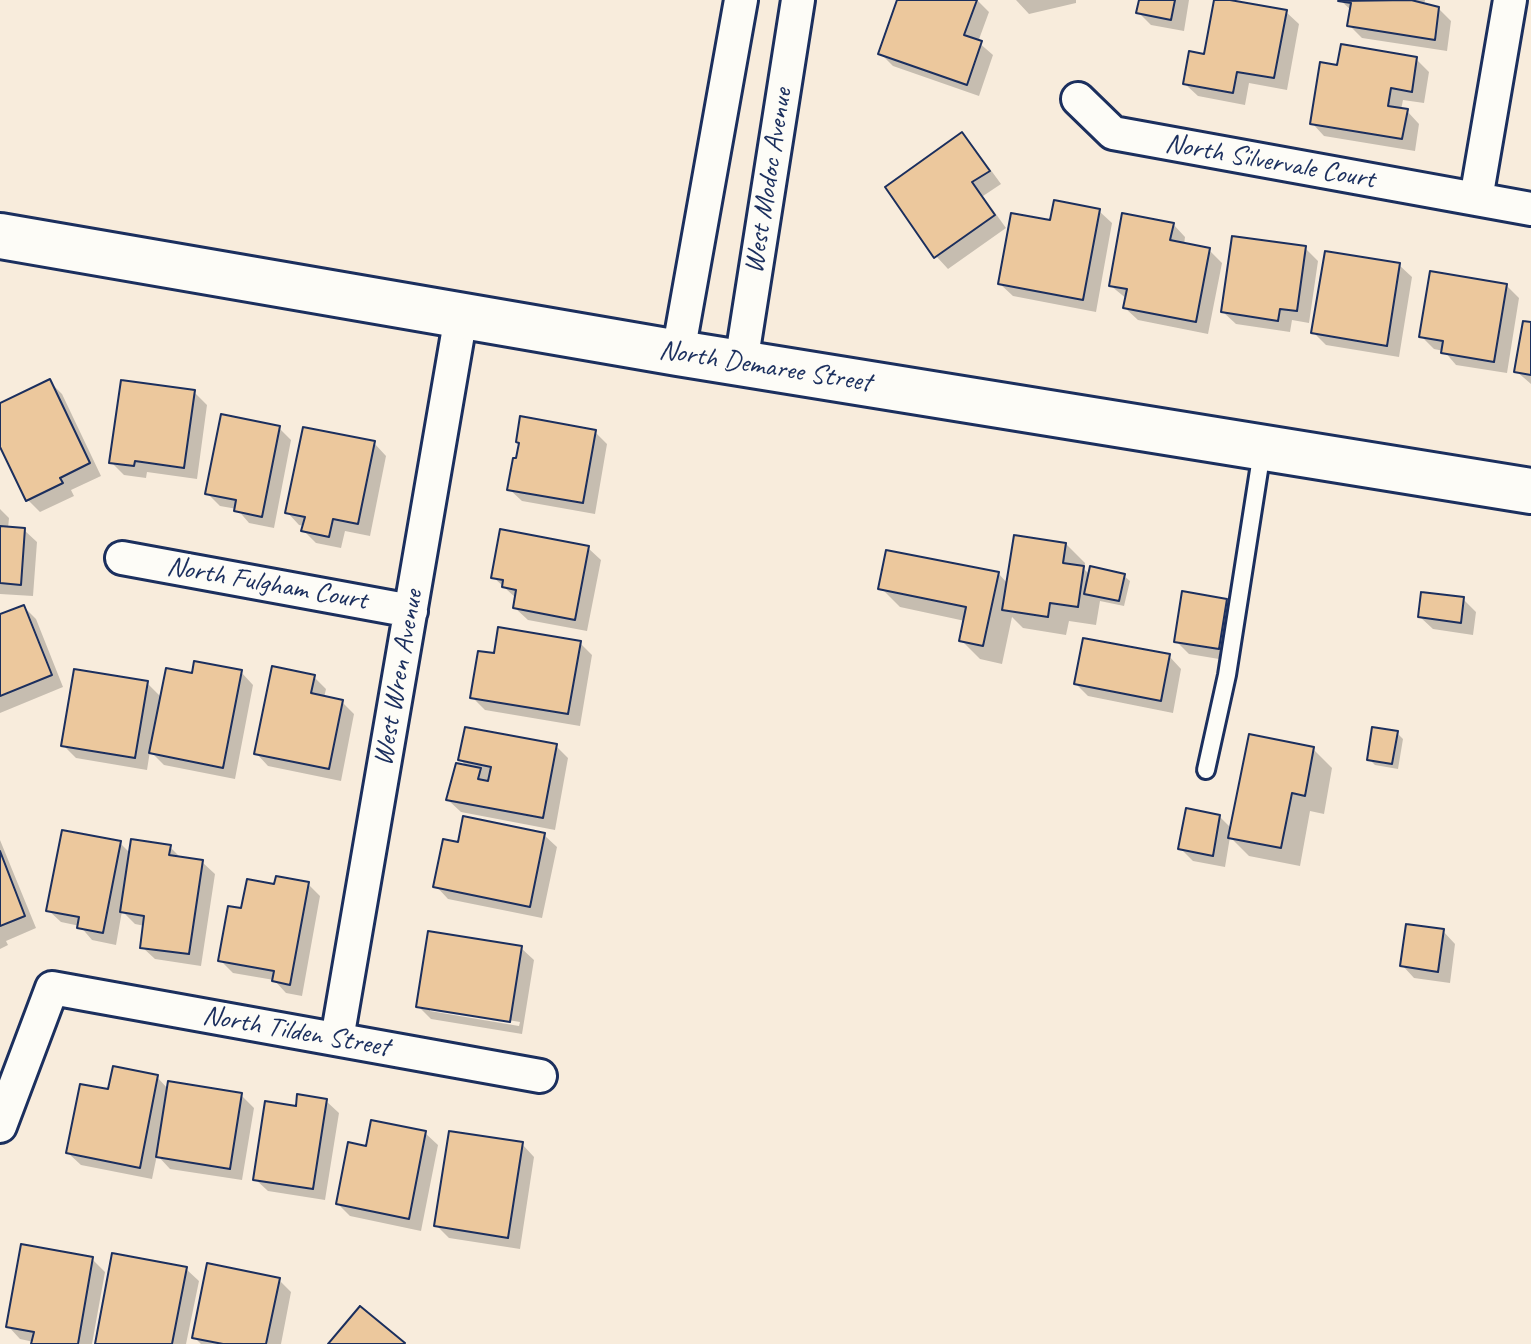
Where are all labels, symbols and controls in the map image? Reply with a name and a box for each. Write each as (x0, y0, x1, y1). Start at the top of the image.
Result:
street label: West Modoc Avenue (738, 86, 800, 276)
street label: North Silvervale Court (1163, 127, 1377, 197)
street label: North Demaree Street (657, 334, 873, 400)
street label: North Fulgham Court (164, 550, 370, 618)
street label: West Wren Avenue (367, 587, 431, 769)
street label: North Tilden Street (200, 999, 392, 1065)

